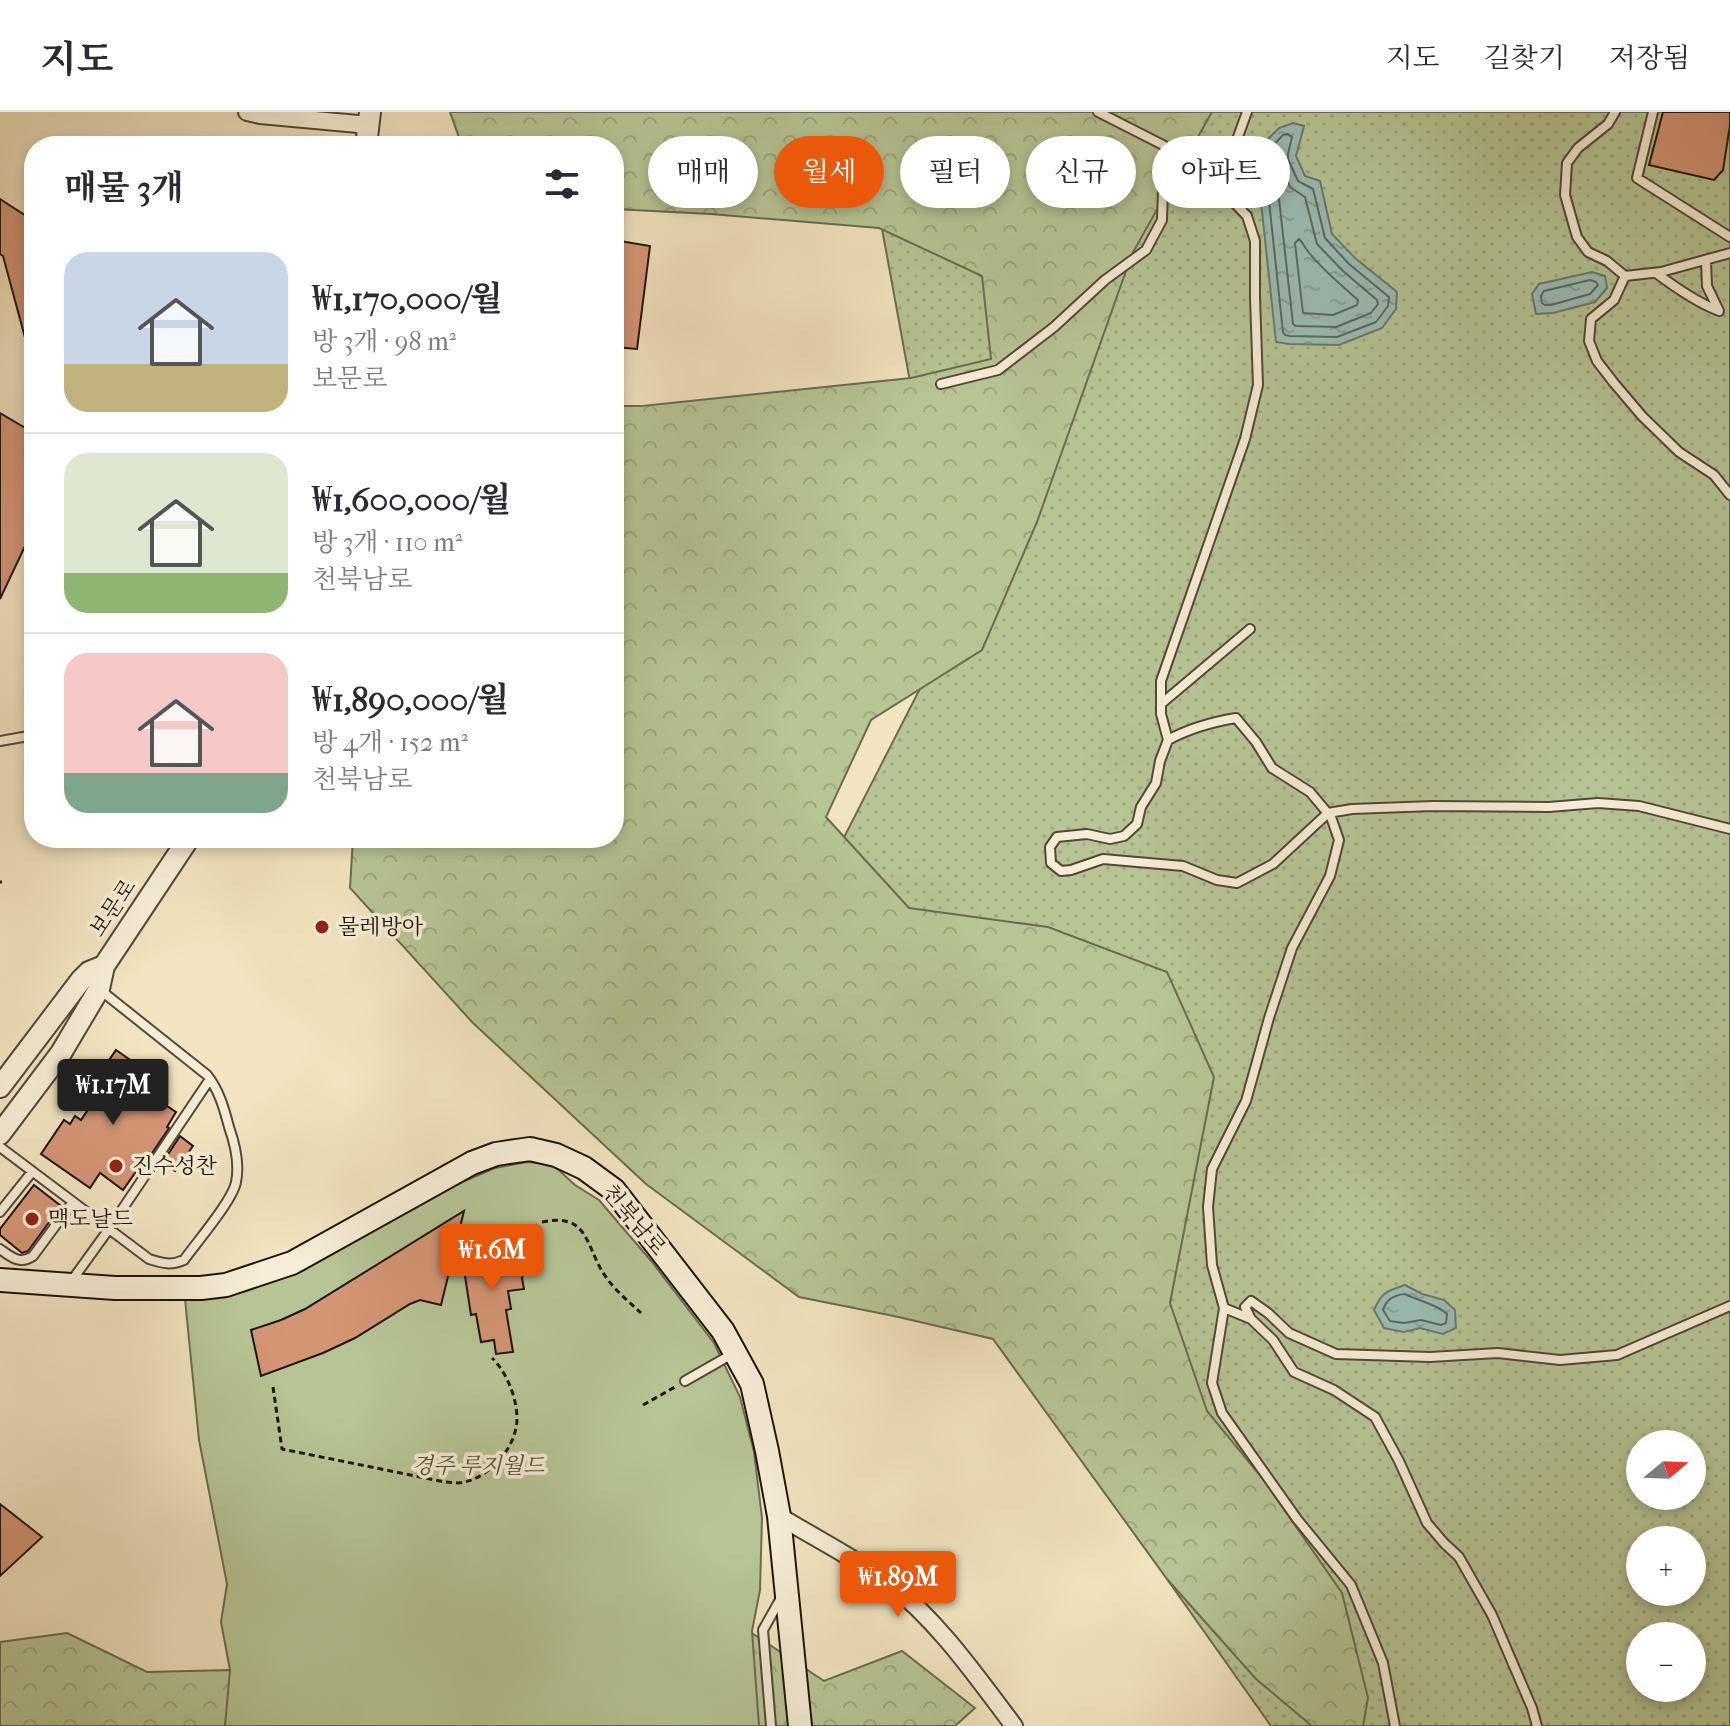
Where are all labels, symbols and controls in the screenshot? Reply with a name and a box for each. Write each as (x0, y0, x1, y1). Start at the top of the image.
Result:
text: 지도 (40, 37, 113, 82)
text: 지도 (1386, 41, 1440, 74)
text: 길찾기 (1484, 41, 1565, 74)
text: 저장됨 (1609, 41, 1690, 74)
chip: 매매 (648, 136, 758, 208)
chip: 월세 (774, 136, 884, 208)
chip: 필터 (900, 136, 1010, 208)
chip: 신규 (1026, 136, 1136, 208)
chip: 아파트 (1152, 136, 1290, 208)
icon: filters (540, 162, 584, 206)
text: 매물 3개 (64, 168, 184, 208)
text: ₩1,170,000/월 (312, 279, 503, 319)
icon: home (128, 284, 224, 380)
text: 방 3개 · 98 m² (312, 326, 456, 357)
text: 보문로 (312, 363, 387, 394)
text: ₩1,600,000/월 (312, 480, 511, 520)
icon: home (128, 485, 224, 581)
text: 방 3개 · 110 m² (312, 527, 462, 558)
text: 천북남로 (312, 564, 412, 595)
text: ₩1,890,000/월 (312, 680, 509, 720)
icon: home (128, 685, 224, 781)
text: 방 4개 · 152 m² (312, 727, 468, 758)
text: 천북남로 (312, 764, 412, 795)
street label: 보문로 (84, 874, 142, 942)
place label: 물레방아 (338, 914, 424, 940)
marker: 물레방아 (313, 918, 331, 936)
pin: ₩1.17M (48, 1059, 178, 1127)
text: ₩1.17M (75, 1069, 151, 1100)
place label: 진수성찬 (132, 1153, 217, 1179)
marker: 진수성찬 (107, 1157, 125, 1175)
street label: 천북남로 (597, 1179, 671, 1261)
place label: 맥도날드 (48, 1206, 133, 1232)
marker: 맥도날드 (23, 1210, 41, 1228)
pin: ₩1.6M (436, 1224, 548, 1292)
text: ₩1.6M (458, 1234, 526, 1265)
north arrow (1626, 1430, 1706, 1510)
map controls (1626, 1430, 1706, 1702)
park label: 경주 루지월드 (412, 1453, 545, 1479)
button: + (1626, 1526, 1706, 1606)
pin: ₩1.89M (833, 1551, 963, 1619)
text: ₩1.89M (858, 1561, 938, 1592)
button: − (1626, 1622, 1706, 1702)

